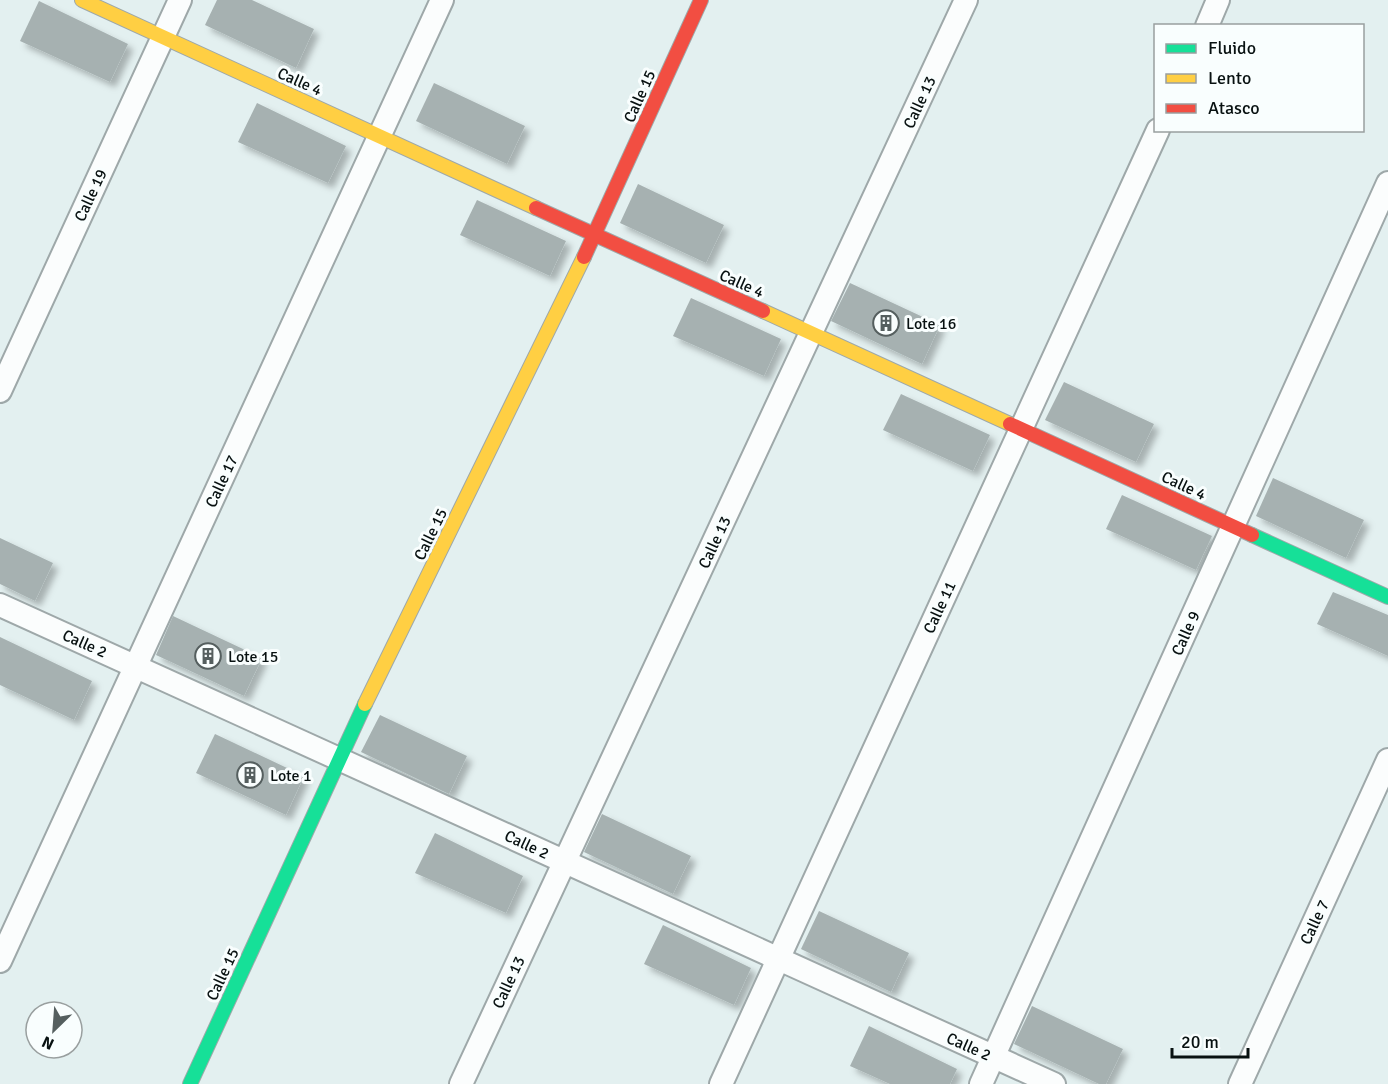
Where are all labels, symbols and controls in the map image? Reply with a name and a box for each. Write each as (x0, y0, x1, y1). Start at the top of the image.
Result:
legend (1154, 24, 1364, 132)
text: Fluido (1208, 37, 1256, 59)
street label: Calle 4 (274, 63, 325, 101)
street label: Calle 15 (619, 67, 660, 126)
text: Lento (1208, 67, 1251, 89)
street label: Calle 13 (899, 73, 941, 132)
text: Atasco (1208, 97, 1260, 119)
street label: Calle 19 (70, 166, 112, 225)
street label: Calle 4 (716, 265, 767, 303)
building icon: Lote 16 (871, 308, 901, 338)
place label: Lote 16 (906, 314, 956, 334)
street label: Calle 17 (201, 452, 243, 511)
street label: Calle 4 (1158, 467, 1209, 505)
street label: Calle 15 (410, 505, 452, 564)
street label: Calle 13 (694, 513, 736, 572)
street label: Calle 11 (919, 578, 961, 637)
street label: Calle 9 (1167, 608, 1205, 659)
street label: Calle 2 (59, 625, 110, 663)
building icon: Lote 15 (193, 641, 223, 671)
place label: Lote 15 (228, 647, 278, 667)
building icon: Lote 1 (235, 760, 265, 790)
place label: Lote 1 (270, 766, 312, 786)
street label: Calle 2 (501, 826, 552, 864)
street label: Calle 7 (1296, 897, 1334, 948)
street label: Calle 15 (202, 945, 244, 1004)
street label: Calle 13 (488, 953, 530, 1012)
north arrow (24, 1000, 84, 1060)
scale bar (1172, 1021, 1248, 1059)
street label: Calle 2 (943, 1028, 994, 1066)
text: N (39, 1031, 57, 1054)
text: 20 m (1181, 1031, 1219, 1053)

